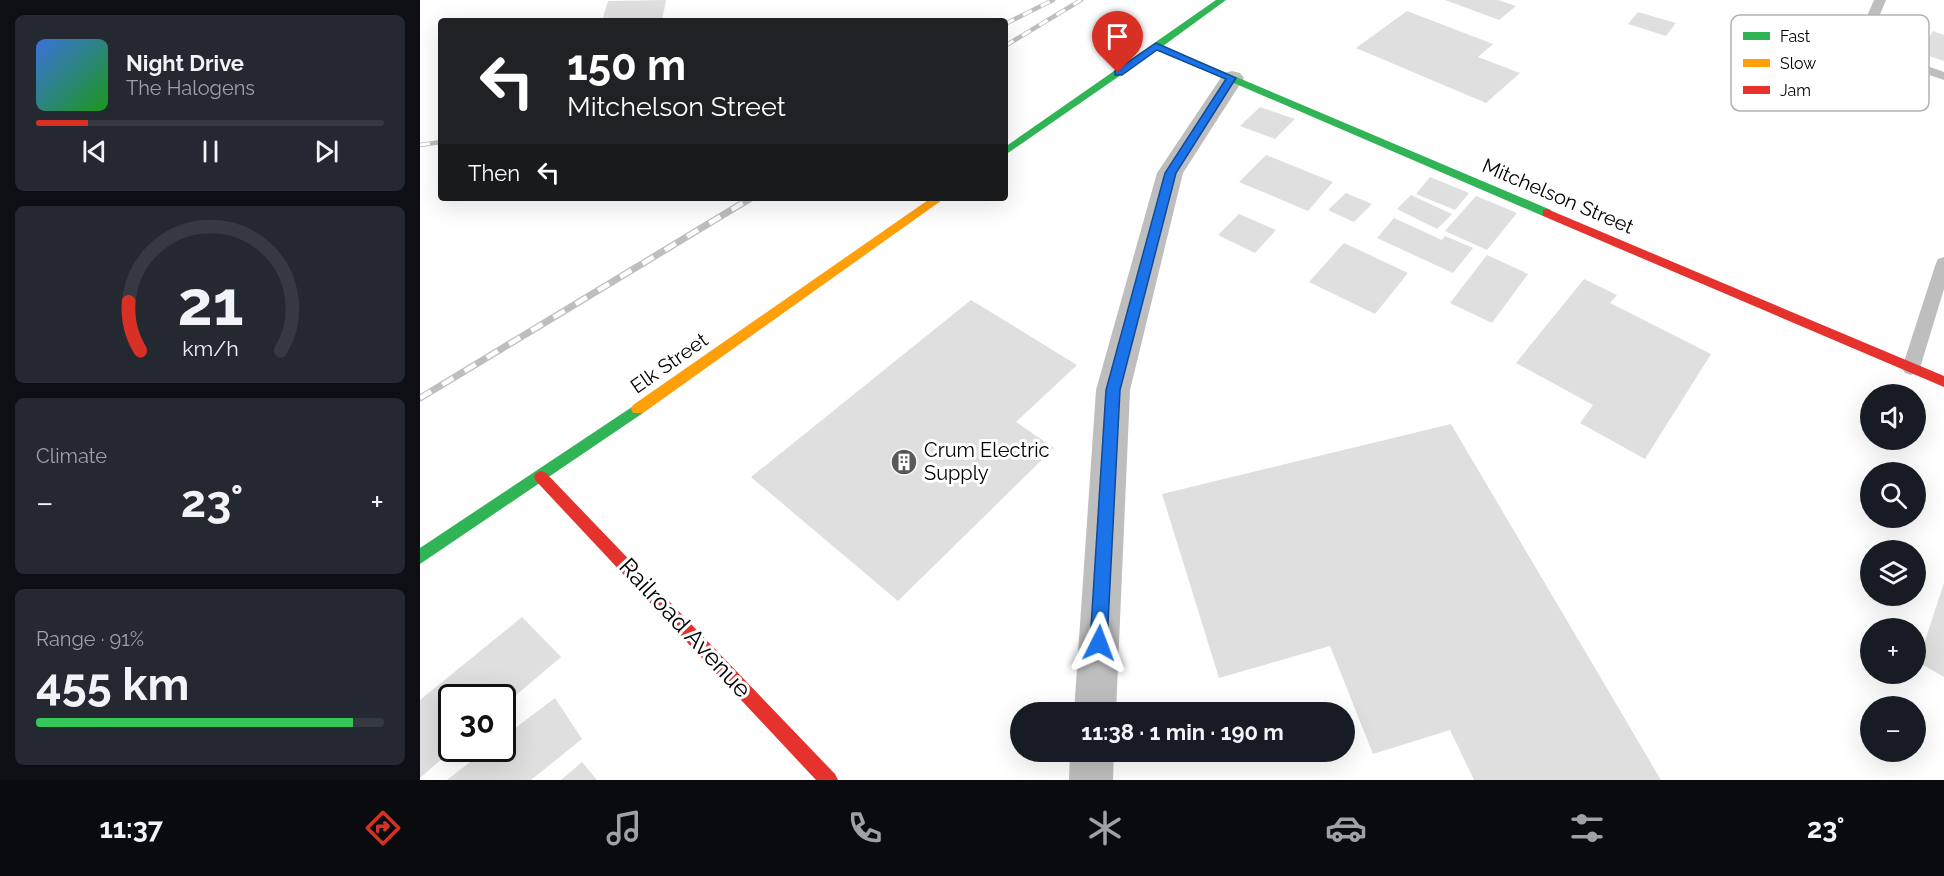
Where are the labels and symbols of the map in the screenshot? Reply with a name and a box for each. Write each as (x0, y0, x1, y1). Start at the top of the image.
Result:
pin (1092, 11, 1143, 73)
legend (1731, 15, 1929, 111)
text: Fast (1780, 27, 1811, 46)
text: Slow (1780, 54, 1816, 73)
text: Jam (1780, 81, 1811, 100)
street label: Mitchelson Street (1479, 153, 1638, 239)
street label: Elk Street (626, 328, 712, 398)
place label: Crum Electric Supply (924, 438, 1050, 485)
building icon: Crum Electric Supply (889, 447, 919, 477)
street label: Railroad Avenue (613, 552, 757, 703)
position arrow (1067, 611, 1131, 675)
speed limit sign: 30 (438, 684, 516, 762)

